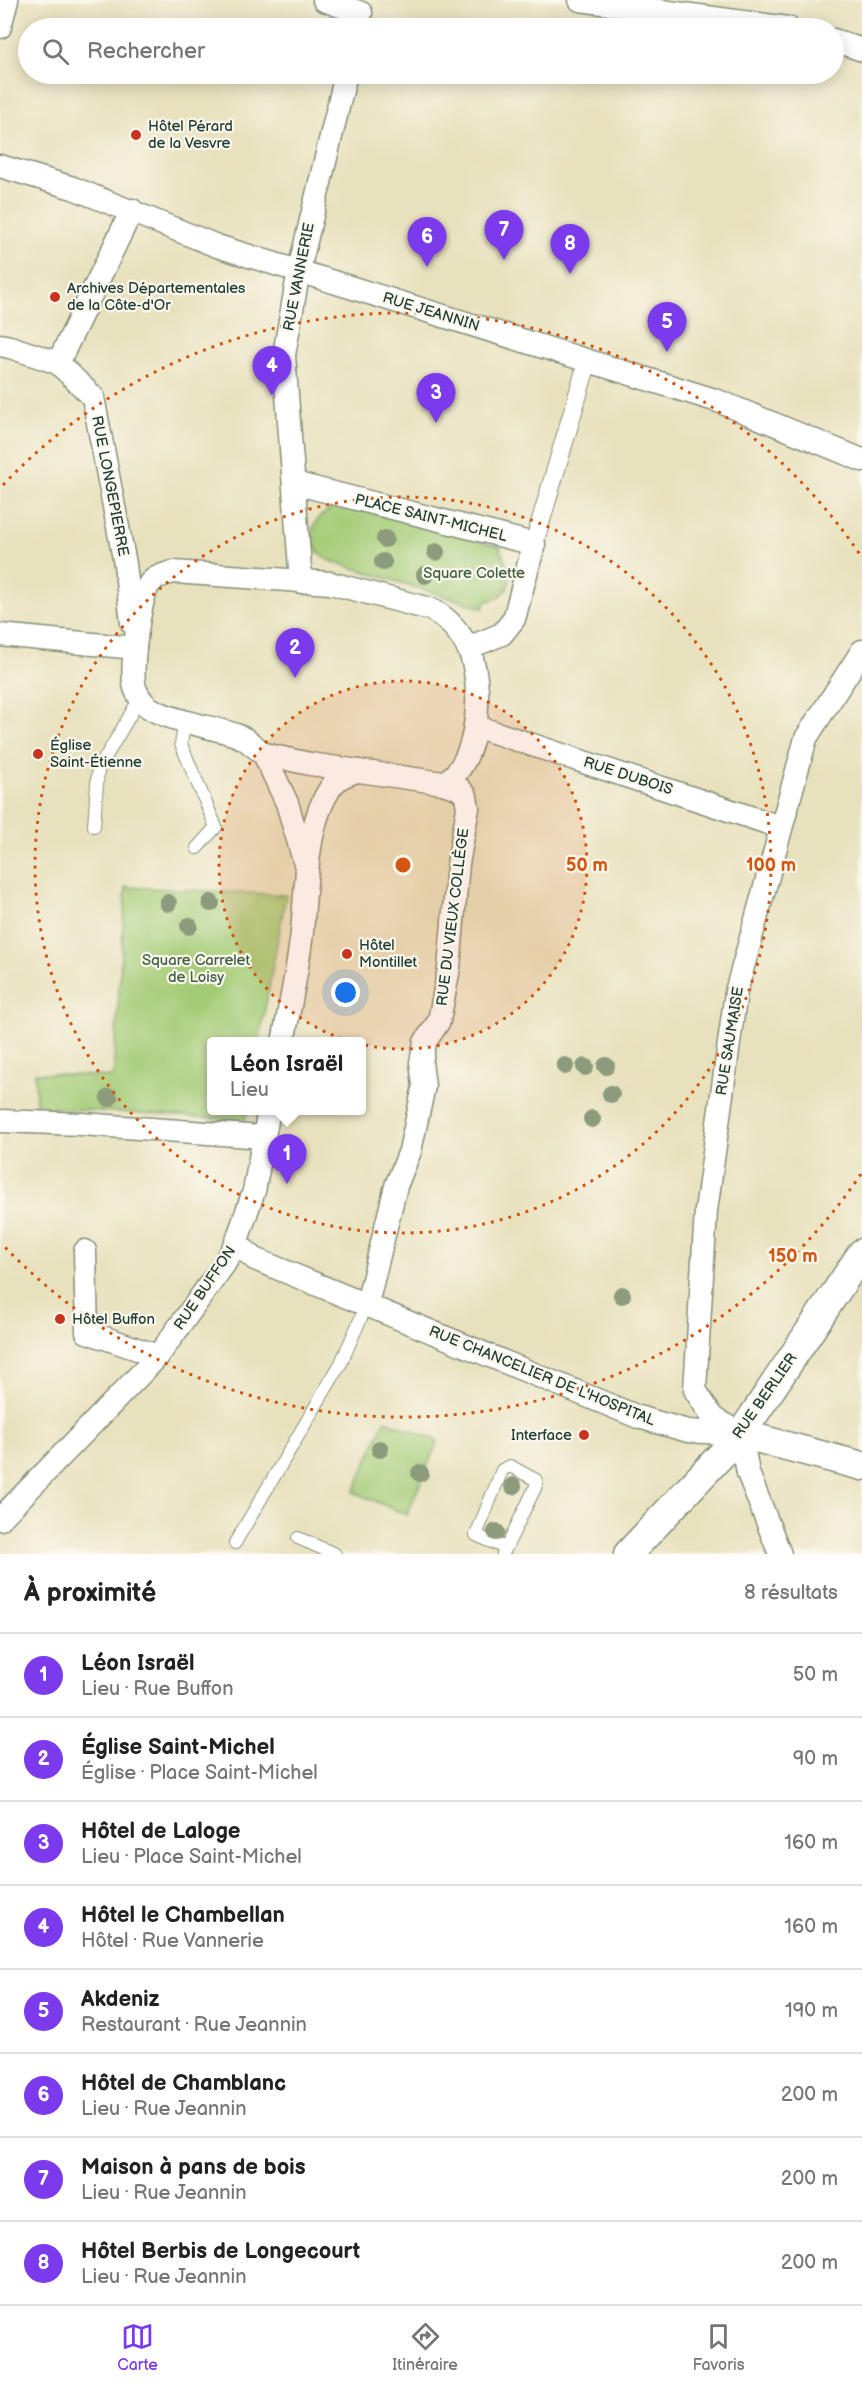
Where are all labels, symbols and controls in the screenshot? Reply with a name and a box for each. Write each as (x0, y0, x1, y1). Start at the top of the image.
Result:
search box (18, 18, 844, 84)
icon: search (39, 35, 72, 68)
text: Rechercher (87, 38, 205, 65)
place label: Hôtel Pérard de la Vesvre (148, 117, 233, 153)
marker: Hôtel Pérard de la Vesvre (129, 128, 143, 142)
pin: 7 (484, 210, 524, 260)
pin: 6 (408, 218, 446, 267)
street label: RUE VANNERIE (279, 221, 319, 333)
pin: 8 (550, 224, 590, 274)
place label: Archives Départementales de la Côte-d'Or (67, 279, 246, 315)
street label: RUE JEANNIN (380, 288, 482, 336)
marker: Archives Départementales de la Côte-d'Or (48, 290, 62, 304)
pin: 5 (648, 302, 686, 352)
pin: 4 (252, 346, 292, 396)
pin: 3 (416, 374, 456, 423)
street label: RUE LONGEPIERRE (87, 414, 133, 558)
street label: PLACE SAINT-MICHEL (353, 490, 509, 546)
park label: Square Colette (423, 564, 525, 583)
pin: 2 (276, 628, 314, 678)
place label: Église Saint-Étienne (50, 736, 142, 772)
marker: Église Saint-Étienne (31, 747, 45, 761)
street label: RUE DUBOIS (581, 753, 675, 799)
street label: RUE DU VIEUX COLLÈGE (433, 827, 473, 1007)
centre of rings (393, 855, 413, 875)
text: 50 m (566, 855, 608, 876)
text: 100 m (746, 855, 796, 876)
place label: Hôtel Montillet (359, 936, 418, 972)
marker: Hôtel Montillet (340, 947, 354, 961)
park label: Square Carrelet de Loisy (142, 951, 250, 987)
your location (331, 978, 360, 1007)
street label: RUE SAUMAISE (712, 985, 748, 1097)
popup (207, 1037, 366, 1115)
text: Léon Israël (230, 1051, 343, 1078)
text: Lieu (230, 1078, 269, 1102)
pin: 1 (268, 1134, 306, 1184)
street label: RUE BUFFON (170, 1242, 240, 1334)
text: 150 m (768, 1246, 818, 1267)
place label: Hôtel Buffon (72, 1310, 155, 1329)
marker: Hôtel Buffon (53, 1312, 67, 1326)
street label: RUE CHANCELIER DE L'HOSPITAL (426, 1322, 658, 1430)
street label: RUE BERLIER (728, 1349, 802, 1443)
place label: Interface (511, 1426, 572, 1445)
marker: Interface (577, 1428, 591, 1442)
text: À proximité (24, 1578, 156, 1609)
text: 8 résultats (744, 1581, 838, 1605)
text: Léon Israël (81, 1650, 195, 1677)
text: 1 (39, 1663, 48, 1687)
text: 50 m (793, 1663, 838, 1687)
text: Lieu · Rue Buffon (81, 1677, 233, 1701)
text: Église Saint-Michel (81, 1734, 275, 1761)
text: 2 (38, 1747, 49, 1771)
text: 90 m (793, 1747, 838, 1771)
text: Église · Place Saint-Michel (81, 1761, 318, 1785)
text: Hôtel de Laloge (81, 1818, 241, 1845)
text: 3 (38, 1831, 49, 1855)
text: 160 m (784, 1831, 838, 1855)
text: Lieu · Place Saint-Michel (81, 1845, 302, 1869)
text: Hôtel le Chambellan (81, 1902, 285, 1929)
text: 4 (38, 1915, 49, 1939)
text: 160 m (784, 1915, 838, 1939)
text: Hôtel · Rue Vannerie (81, 1929, 264, 1953)
text: Akdeniz (81, 1986, 159, 2013)
text: 5 (38, 1999, 49, 2023)
text: 190 m (785, 1999, 838, 2023)
text: Restaurant · Rue Jeannin (81, 2013, 307, 2037)
text: Hôtel de Chamblanc (81, 2070, 286, 2097)
text: 6 (37, 2083, 50, 2107)
text: 200 m (781, 2083, 838, 2107)
text: Lieu · Rue Jeannin (81, 2097, 247, 2121)
text: Maison à pans de bois (81, 2154, 306, 2181)
text: 7 (38, 2167, 49, 2191)
text: 200 m (781, 2167, 838, 2191)
text: Lieu · Rue Jeannin (81, 2181, 247, 2205)
text: Hôtel Berbis de Longecourt (81, 2238, 360, 2265)
text: 8 (37, 2251, 50, 2275)
text: 200 m (781, 2251, 838, 2275)
text: Lieu · Rue Jeannin (81, 2265, 247, 2289)
tab: Carte (117, 2320, 158, 2375)
tab: Itinéraire (392, 2320, 458, 2375)
tab: Favoris (692, 2320, 745, 2375)

